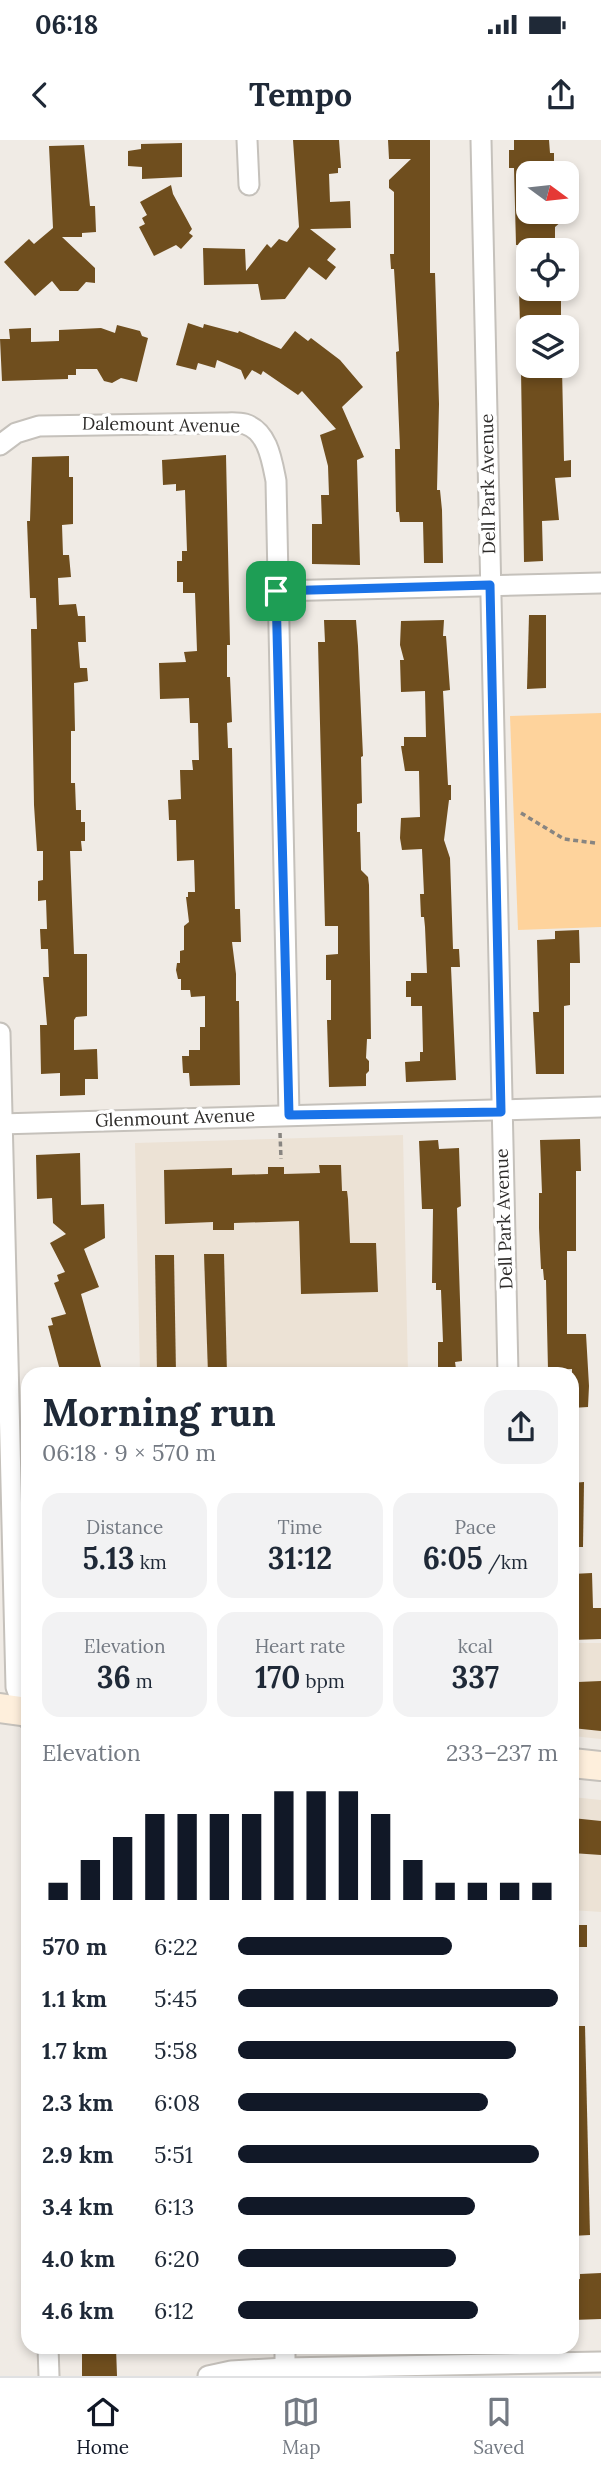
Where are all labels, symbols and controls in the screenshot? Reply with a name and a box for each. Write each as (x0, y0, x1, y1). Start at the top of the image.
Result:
text: 06:18 (35, 8, 98, 41)
text: Tempo (249, 74, 352, 115)
icon: back (21, 76, 59, 114)
icon: share (542, 76, 580, 114)
north arrow (516, 161, 579, 224)
map controls (516, 161, 579, 378)
button: locate (516, 238, 579, 301)
button: layers (516, 315, 579, 378)
street label: Dalemount Avenue (82, 412, 241, 437)
street label: Dell Park Avenue (475, 413, 500, 555)
pin (246, 561, 306, 621)
icon: arrive (257, 572, 295, 610)
street label: Glenmount Avenue (95, 1103, 256, 1132)
street label: Dell Park Avenue (490, 1148, 517, 1290)
text: Morning run (42, 1388, 276, 1436)
button: share (484, 1390, 558, 1464)
text: 06:18 · 9 × 570 m (42, 1438, 216, 1467)
text: Distance (86, 1515, 163, 1539)
text: Time (278, 1515, 322, 1539)
text: Pace (455, 1515, 496, 1539)
text: 5.13 (82, 1539, 135, 1577)
text: 31:12 (268, 1539, 332, 1577)
text: 6:05 (423, 1539, 483, 1577)
text: km (135, 1550, 167, 1574)
text: /km (483, 1550, 528, 1574)
text: Elevation (84, 1634, 165, 1658)
text: Heart rate (255, 1634, 345, 1658)
text: kcal (458, 1634, 493, 1658)
text: 36 (97, 1658, 131, 1696)
text: 170 (255, 1658, 300, 1696)
text: 337 (451, 1658, 499, 1696)
text: m (131, 1669, 153, 1693)
text: bpm (300, 1669, 345, 1693)
text: Elevation (42, 1738, 141, 1767)
text: 233–237 m (446, 1738, 558, 1767)
text: 570 m (42, 1932, 107, 1961)
text: 6:22 (154, 1932, 198, 1961)
text: 1.1 km (42, 1984, 107, 2013)
text: 5:45 (154, 1984, 197, 2013)
text: 1.7 km (42, 2036, 108, 2065)
text: 5:58 (154, 2036, 198, 2065)
text: 2.3 km (42, 2088, 113, 2117)
text: 6:08 (154, 2088, 200, 2117)
text: 2.9 km (42, 2140, 114, 2169)
text: 5:51 (154, 2140, 193, 2169)
text: 3.4 km (42, 2192, 114, 2221)
text: 6:13 (154, 2192, 194, 2221)
text: 4.0 km (42, 2244, 115, 2273)
text: 6:20 (154, 2244, 200, 2273)
text: 4.6 km (42, 2296, 114, 2325)
text: 6:12 (154, 2296, 194, 2325)
tab: Home (76, 2393, 129, 2459)
tab: Map (282, 2393, 320, 2459)
tab: Saved (473, 2393, 525, 2459)

